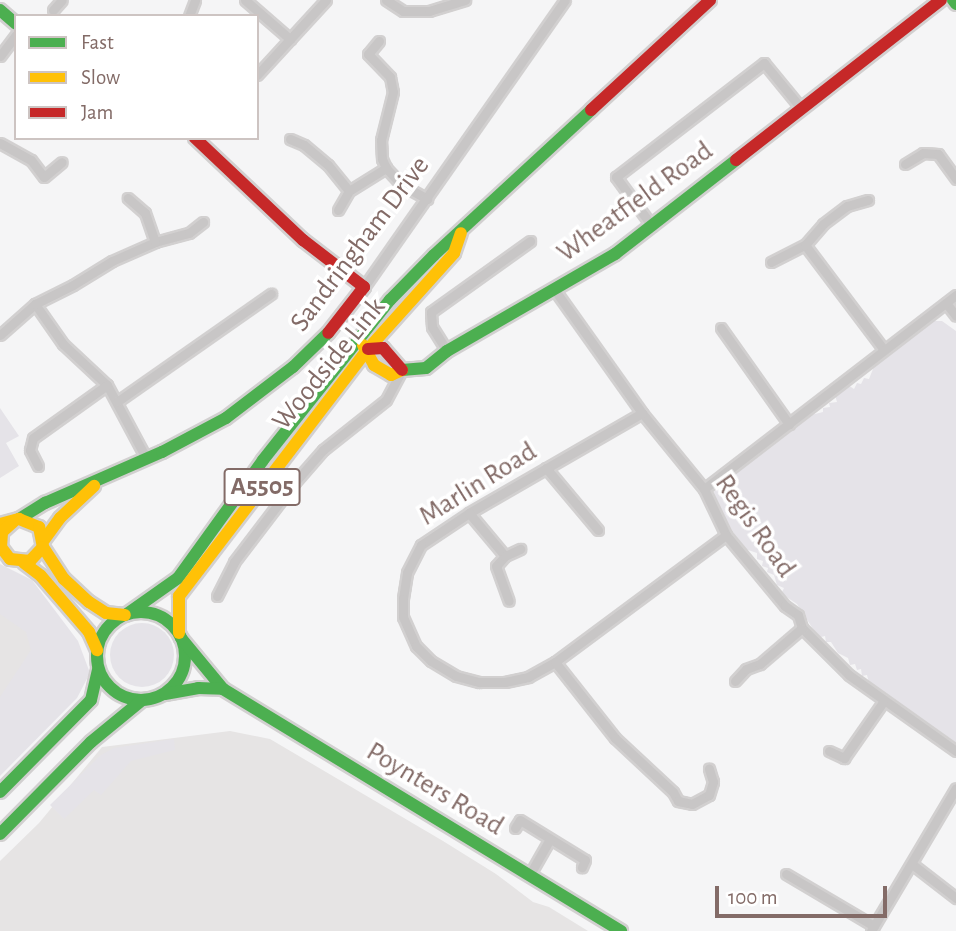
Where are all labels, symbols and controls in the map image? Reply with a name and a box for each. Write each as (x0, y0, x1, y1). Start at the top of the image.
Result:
legend (14, 14, 259, 140)
text: Fast (81, 32, 114, 53)
text: Slow (81, 67, 120, 88)
text: Jam (81, 102, 113, 123)
street label: Wheatfield Road (551, 134, 719, 270)
street label: Sandringham Drive (283, 150, 437, 338)
street label: Woodside Link (265, 291, 393, 437)
street label: Marlin Road (413, 435, 543, 533)
road number: A5505 (224, 464, 300, 509)
street label: Regis Road (707, 468, 803, 584)
street label: Poynters Road (360, 735, 510, 843)
scale bar (718, 872, 890, 916)
text: 100 m (728, 887, 778, 908)

